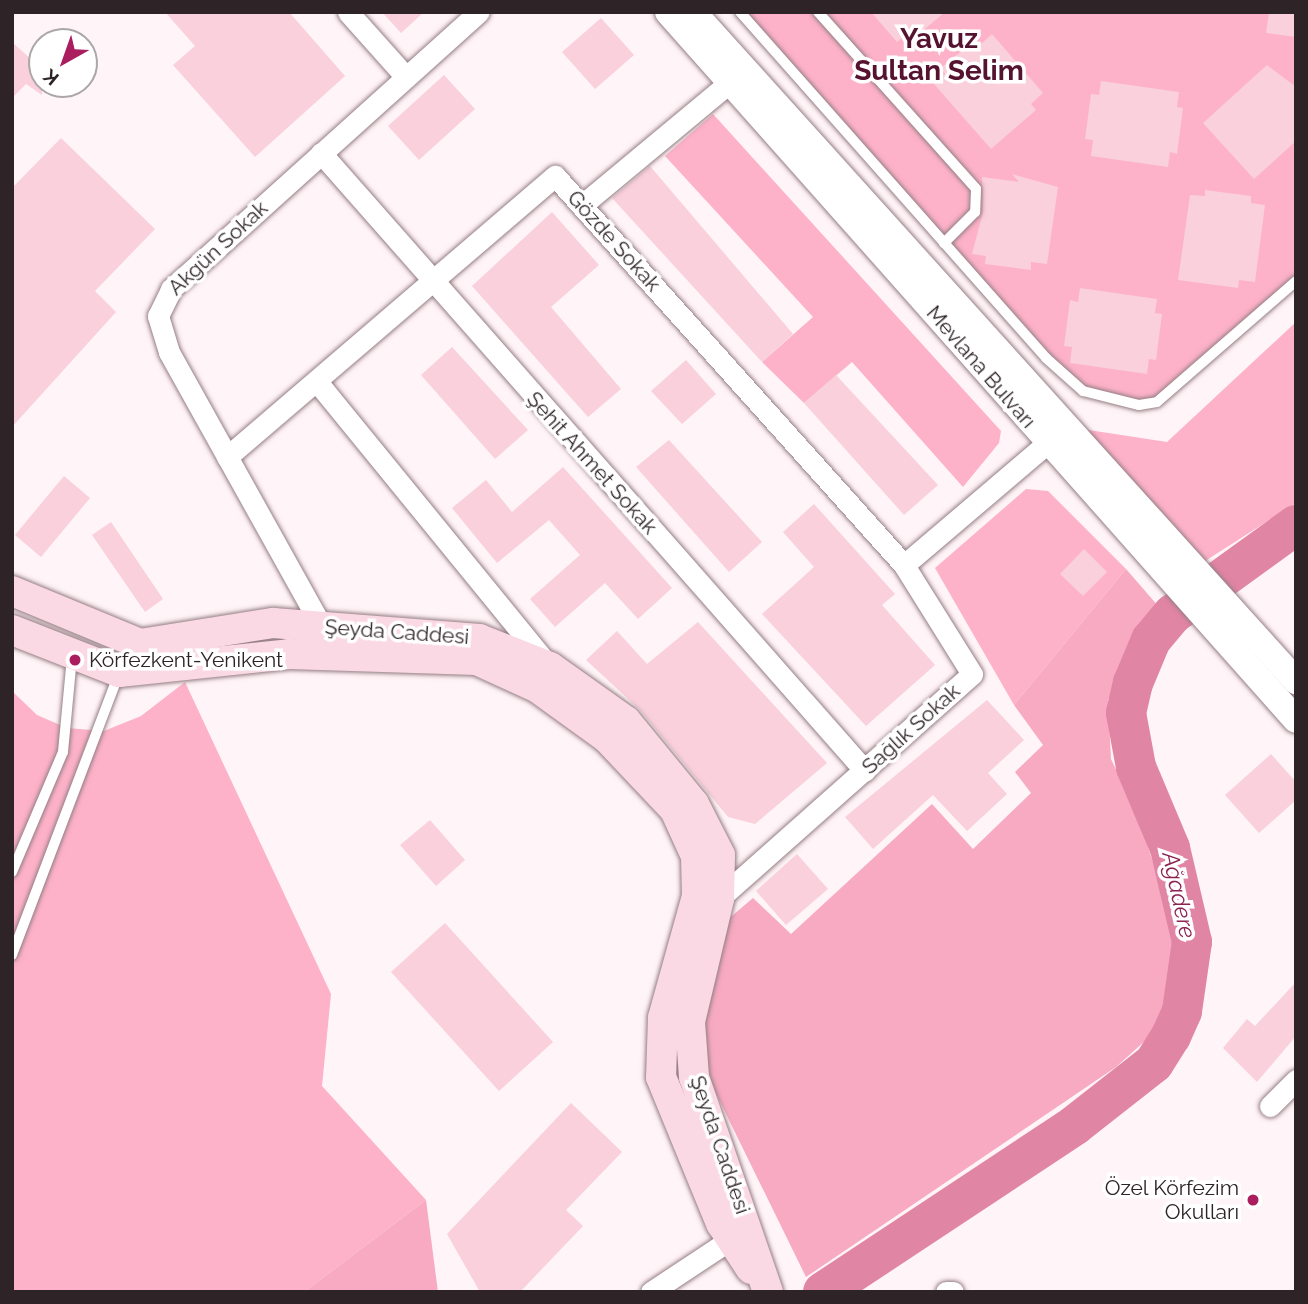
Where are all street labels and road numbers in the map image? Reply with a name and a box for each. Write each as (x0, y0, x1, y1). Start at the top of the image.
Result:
street label: Gözde Sokak (562, 185, 666, 297)
street label: Akgün Sokak (163, 196, 273, 300)
street label: Mevlana Bulvarı (921, 301, 1041, 433)
street label: Şehit Ahmet Sokak (521, 386, 663, 540)
street label: Şeyda Caddesi (324, 614, 470, 650)
street label: Sağlık Sokak (857, 679, 965, 779)
street label: Şeyda Caddesi (685, 1073, 755, 1217)

